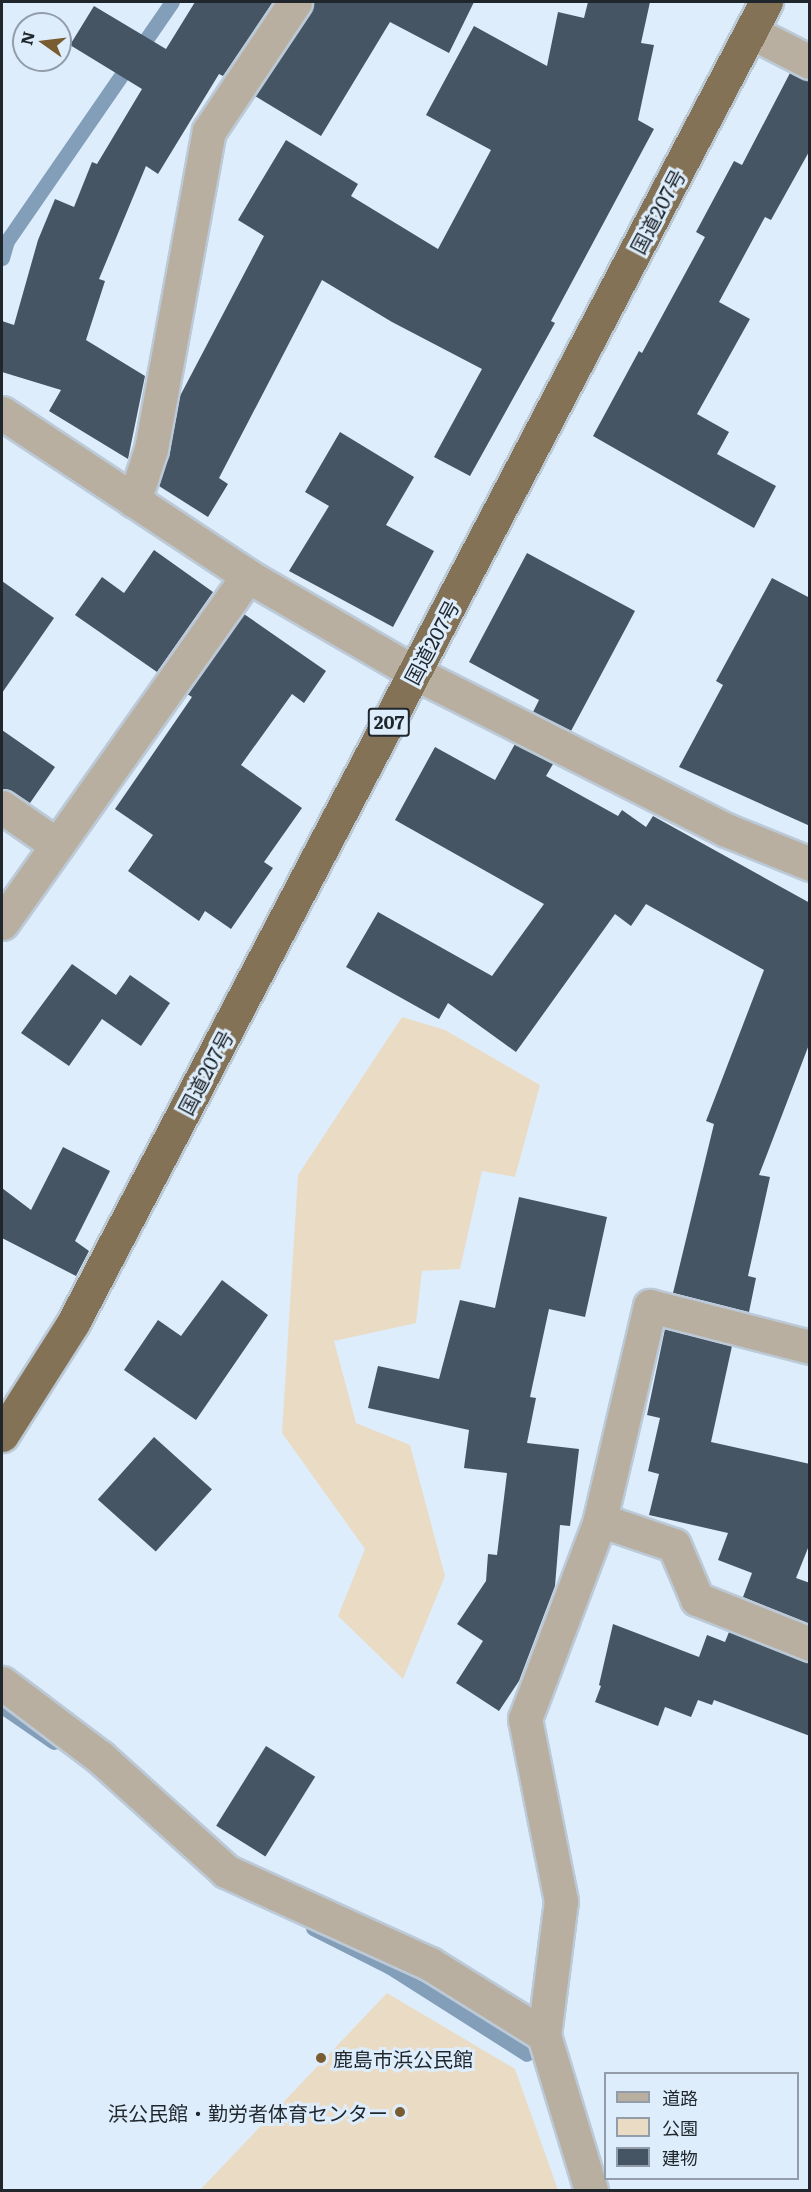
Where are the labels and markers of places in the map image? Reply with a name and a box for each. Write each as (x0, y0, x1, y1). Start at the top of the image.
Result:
place label: 鹿島市浜公民館 (333, 2046, 473, 2070)
marker: 鹿島市浜公民館 (314, 2051, 328, 2065)
place label: 浜公民館・勤労者体育センター (108, 2100, 388, 2124)
marker: 浜公民館・勤労者体育センター (393, 2105, 407, 2119)

